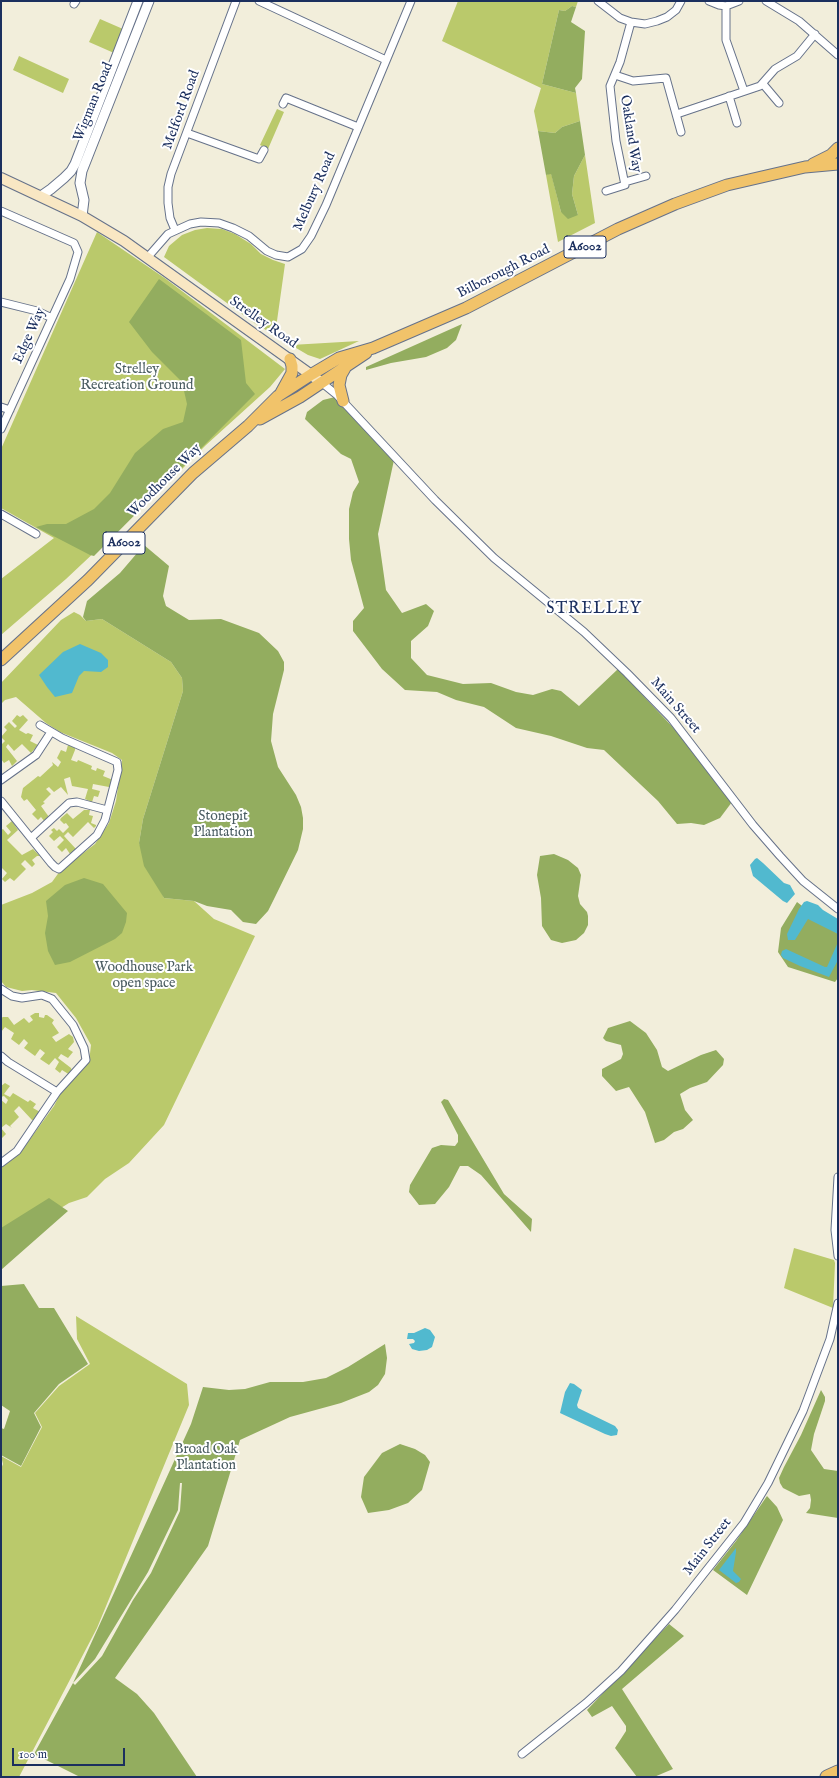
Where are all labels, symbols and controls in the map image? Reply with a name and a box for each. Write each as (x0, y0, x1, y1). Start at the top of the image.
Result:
street label: Wigman Road (71, 60, 117, 144)
street label: Melford Road (160, 68, 204, 152)
street label: Oakland Way (616, 94, 644, 174)
street label: Melbury Road (290, 150, 340, 234)
road number: A6002 (564, 236, 606, 258)
street label: Bilborough Road (455, 241, 553, 303)
street label: Strelley Road (226, 293, 300, 353)
street label: Edge Way (10, 305, 50, 367)
park label: Strelley Recreation Ground (80, 362, 194, 394)
street label: Woodhouse Way (125, 441, 205, 521)
road number: A6002 (103, 532, 145, 554)
district label: STRELLEY (546, 600, 642, 620)
street label: Main Street (646, 675, 704, 737)
park label: Stonepit Plantation (193, 809, 253, 842)
park label: Woodhouse Park open space (95, 960, 193, 992)
park label: Broad Oak Plantation (174, 1442, 238, 1474)
street label: Main Street (680, 1515, 736, 1579)
scale bar (14, 1740, 127, 1766)
text: 100 m (19, 1747, 47, 1762)

